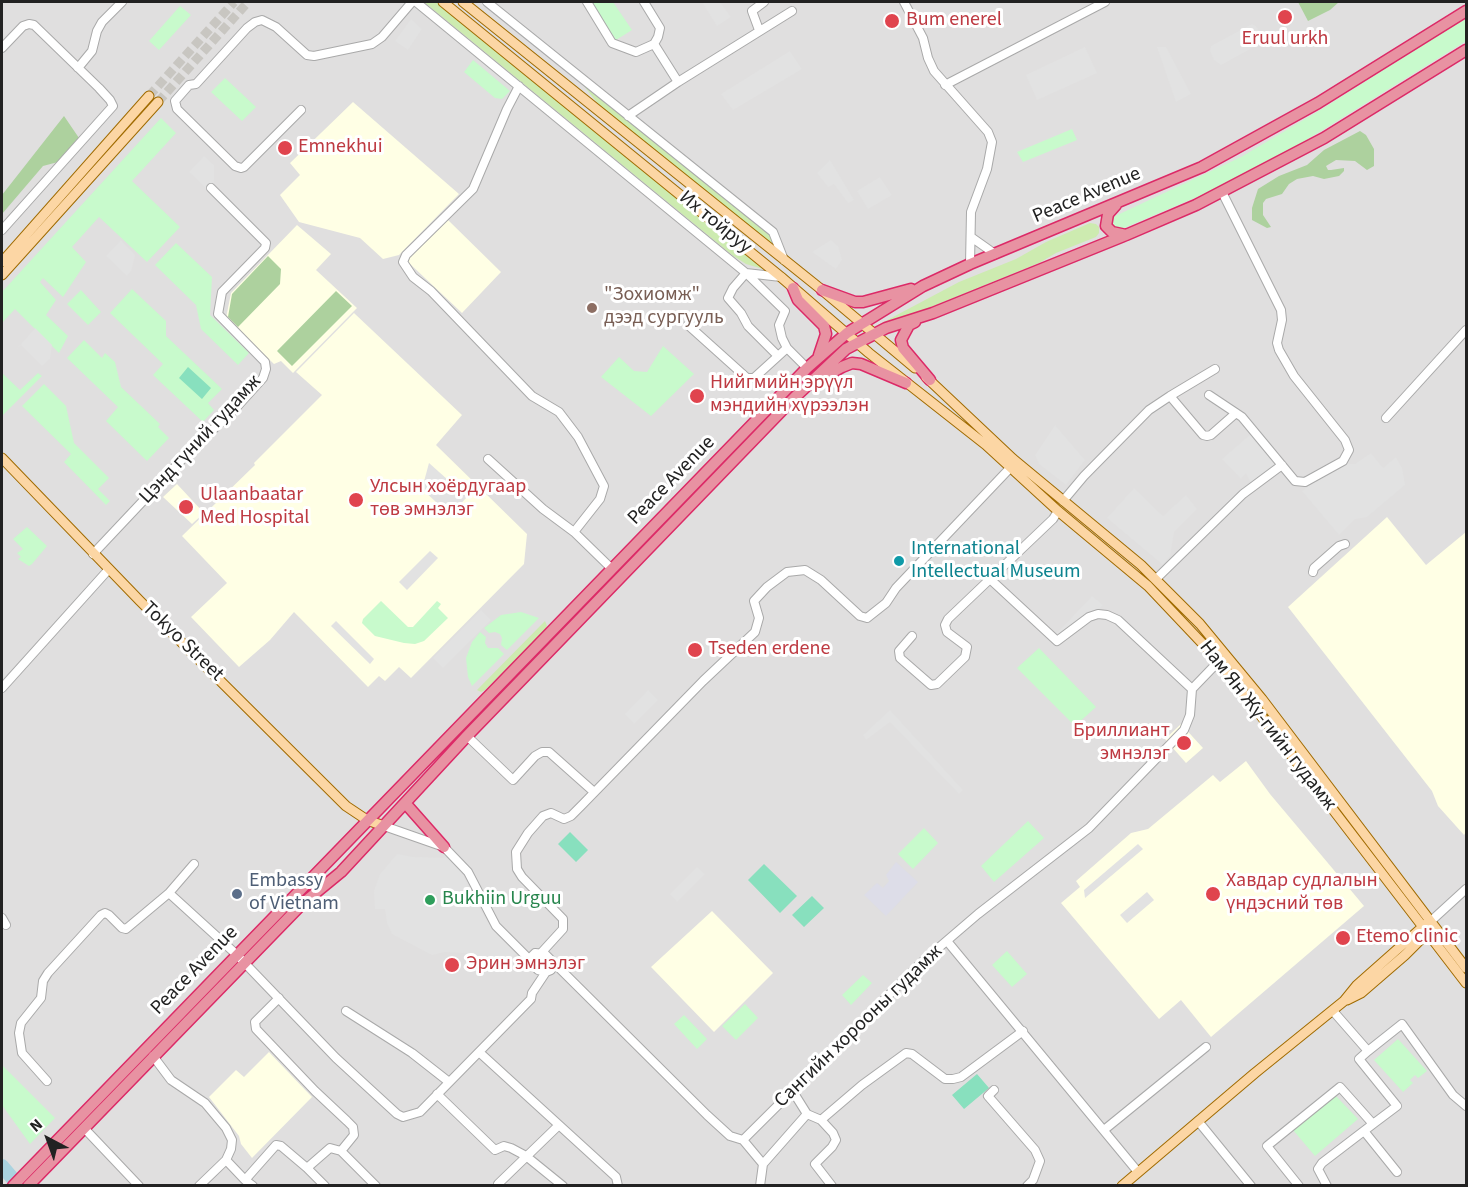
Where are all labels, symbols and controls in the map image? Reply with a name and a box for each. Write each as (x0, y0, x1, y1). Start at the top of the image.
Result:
marker: Eruul urkh (1276, 8, 1294, 26)
place label: Bum enerel (906, 9, 1002, 33)
marker: Bum enerel (883, 12, 901, 30)
place label: Eruul urkh (1242, 28, 1328, 52)
place label: Emnekhui (298, 136, 383, 160)
marker: Emnekhui (276, 139, 294, 157)
street label: Peace Avenue (1029, 163, 1145, 229)
street label: Их тойруу (674, 186, 756, 260)
place label: "Зохиомж" дээд сургууль (604, 284, 724, 331)
marker: "Зохиомж" дээд сургууль (585, 301, 599, 315)
street label: Цэнд гүний гудамж (135, 371, 267, 509)
place label: Нийгмийн эрүүл мэндийн хүрээлэн (710, 372, 869, 419)
marker: Нийгмийн эрүүл мэндийн хүрээлэн (688, 387, 706, 405)
street label: Peace Avenue (623, 431, 721, 531)
place label: Улсын хоёрдугаар төв эмнэлэг (370, 476, 526, 523)
place label: Ulaanbaatar Med Hospital (200, 484, 309, 531)
marker: Улсын хоёрдугаар төв эмнэлэг (347, 491, 365, 509)
marker: Ulaanbaatar Med Hospital (177, 498, 195, 516)
place label: International Intellectual Museum (911, 538, 1081, 585)
marker: International Intellectual Museum (892, 554, 906, 568)
street label: Tokyo Street (136, 597, 228, 687)
street label: Нам Ян Жү-гийн гудамж (1193, 636, 1341, 816)
place label: Tseden erdene (708, 638, 830, 662)
marker: Tseden erdene (686, 641, 704, 659)
place label: Бриллиант эмнэлэг (1073, 720, 1170, 767)
marker: Бриллиант эмнэлэг (1175, 734, 1193, 752)
place label: Embassy of Vietnam (249, 870, 339, 917)
place label: Хавдар судлалын үндэсний төв (1226, 870, 1378, 917)
marker: Хавдар судлалын үндэсний төв (1204, 885, 1222, 903)
marker: Embassy of Vietnam (230, 887, 244, 901)
place label: Bukhiin Urguu (442, 888, 562, 912)
marker: Bukhiin Urguu (423, 893, 437, 907)
street label: Peace Avenue (146, 921, 244, 1021)
place label: Etemo clinic (1356, 926, 1458, 950)
marker: Etemo clinic (1334, 929, 1352, 947)
street label: Сангийн хорооны гудамж (770, 941, 948, 1113)
place label: Эрин эмнэлэг (466, 953, 585, 977)
marker: Эрин эмнэлэг (443, 956, 461, 974)
north arrow (18, 1109, 78, 1169)
text: N (25, 1114, 47, 1137)

